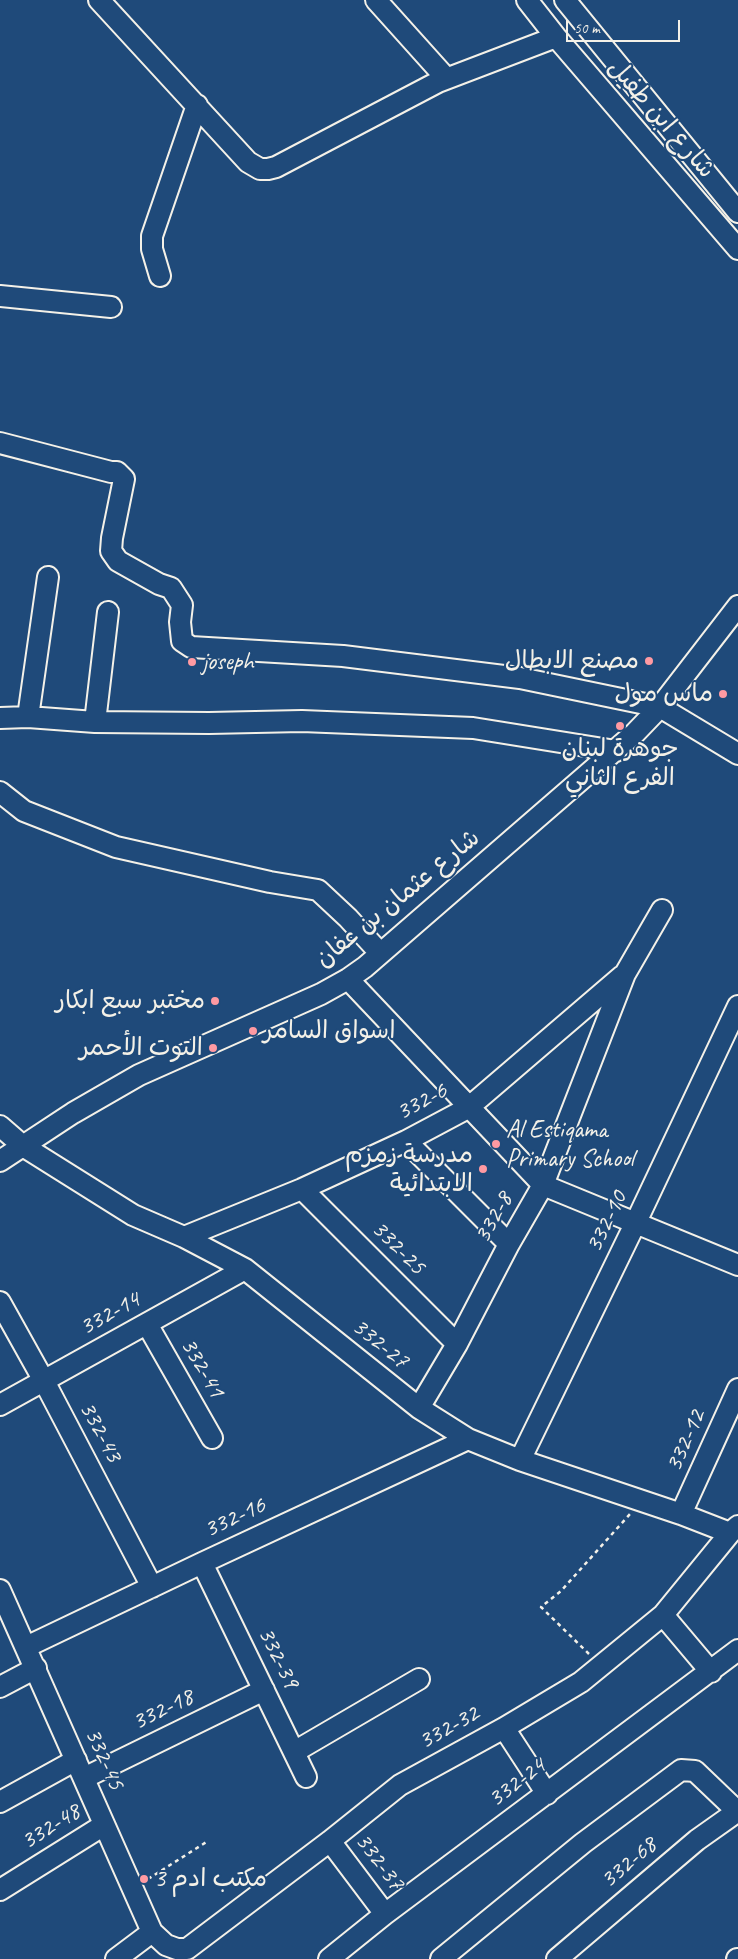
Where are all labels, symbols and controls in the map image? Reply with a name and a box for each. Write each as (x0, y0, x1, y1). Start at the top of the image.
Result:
scale bar (568, 10, 682, 42)
text: 50 m (574, 19, 600, 38)
street label: شارع ابن طفيل (601, 53, 721, 185)
place label: مصنع الابطال (505, 646, 639, 676)
place label: joseph (202, 647, 254, 677)
marker: مصنع الابطال (643, 655, 655, 667)
marker: joseph (186, 656, 198, 668)
place label: ماس مول (615, 679, 713, 709)
marker: ماس مول (717, 688, 729, 700)
marker: جوهرة لبنان الفرع الثاني (614, 720, 626, 732)
place label: جوهرة لبنان الفرع الثاني (561, 734, 679, 793)
street label: شارع عثمان بن عفان (310, 823, 486, 975)
place label: مختبر سبع ابكار (56, 986, 205, 1016)
marker: مختبر سبع ابكار (209, 995, 221, 1007)
place label: اسواق السامر (263, 1016, 395, 1046)
marker: اسواق السامر (247, 1025, 259, 1037)
place label: التوت الأحمر (79, 1033, 203, 1063)
marker: التوت الأحمر (207, 1042, 219, 1054)
street label: 332-6 (391, 1076, 453, 1128)
place label: Al Estiqama Primary School (506, 1115, 634, 1174)
marker: Al Estiqama Primary School (490, 1138, 502, 1150)
place label: مدرسة زمزم الابتدائية (345, 1140, 473, 1199)
marker: مدرسة زمزم الابتدائية (477, 1163, 489, 1175)
street label: 332-10 (579, 1186, 635, 1258)
street label: 332-8 (468, 1187, 520, 1249)
street label: 332-25 (365, 1215, 431, 1281)
street label: 332-14 (75, 1285, 145, 1343)
street label: 332-27 (346, 1312, 414, 1376)
street label: 332-41 (173, 1333, 231, 1403)
street label: 332-43 (72, 1397, 128, 1467)
street label: 332-12 (659, 1405, 713, 1477)
street label: 332-16 (199, 1491, 271, 1545)
street label: 332-39 (250, 1622, 306, 1694)
street label: 332-18 (127, 1682, 199, 1738)
street label: 332-32 (414, 1699, 484, 1757)
street label: 332-45 (77, 1723, 131, 1795)
street label: 332-24 (482, 1752, 552, 1814)
street label: 332-48 (16, 1797, 86, 1857)
street label: 332-37 (348, 1827, 410, 1897)
street label: 332-68 (595, 1831, 663, 1895)
place label: مكتب ادم 3 (154, 1864, 267, 1894)
marker: مكتب ادم 3 (138, 1873, 150, 1885)

